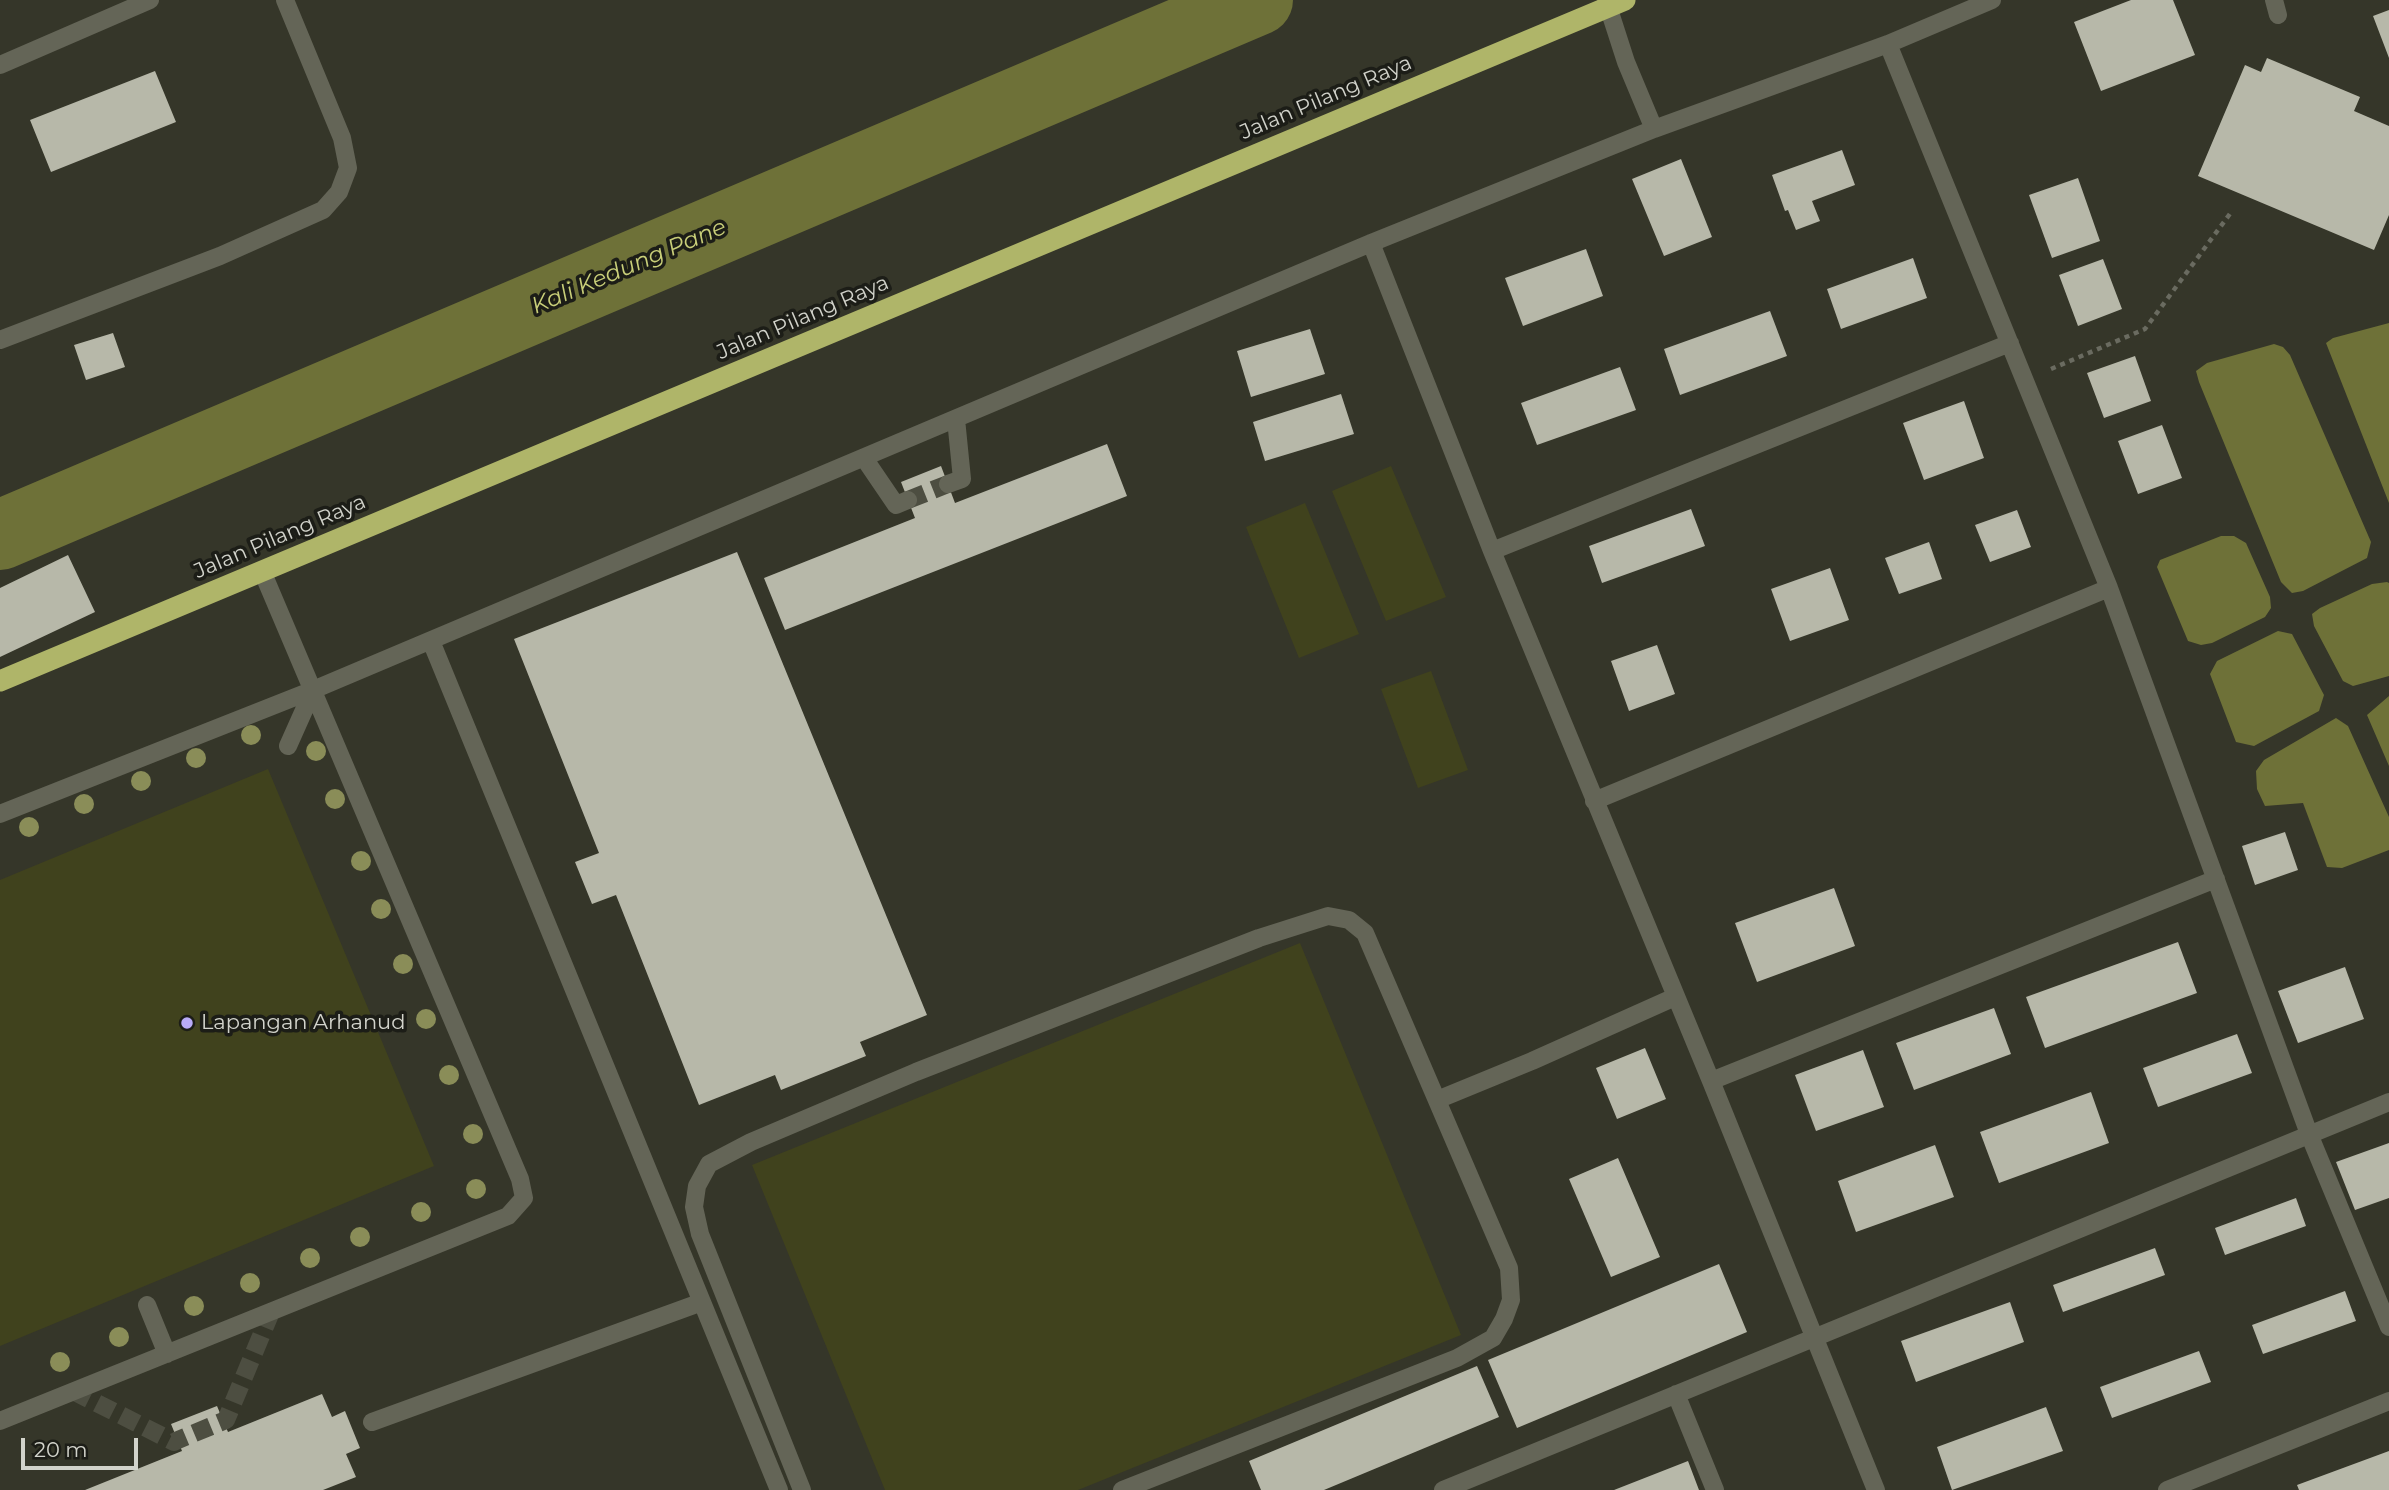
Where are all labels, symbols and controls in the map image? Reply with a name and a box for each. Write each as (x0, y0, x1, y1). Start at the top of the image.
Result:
street label: Jalan Pilang Raya (1236, 50, 1416, 146)
water label: Kali Kedung Pane (527, 213, 731, 321)
street label: Jalan Pilang Raya (713, 270, 893, 366)
street label: Jalan Pilang Raya (190, 489, 370, 585)
place label: Lapangan Arhanud (201, 1010, 405, 1036)
marker: Lapangan Arhanud (179, 1015, 195, 1031)
scale bar (24, 1424, 142, 1468)
text: 20 m (34, 1437, 88, 1462)

